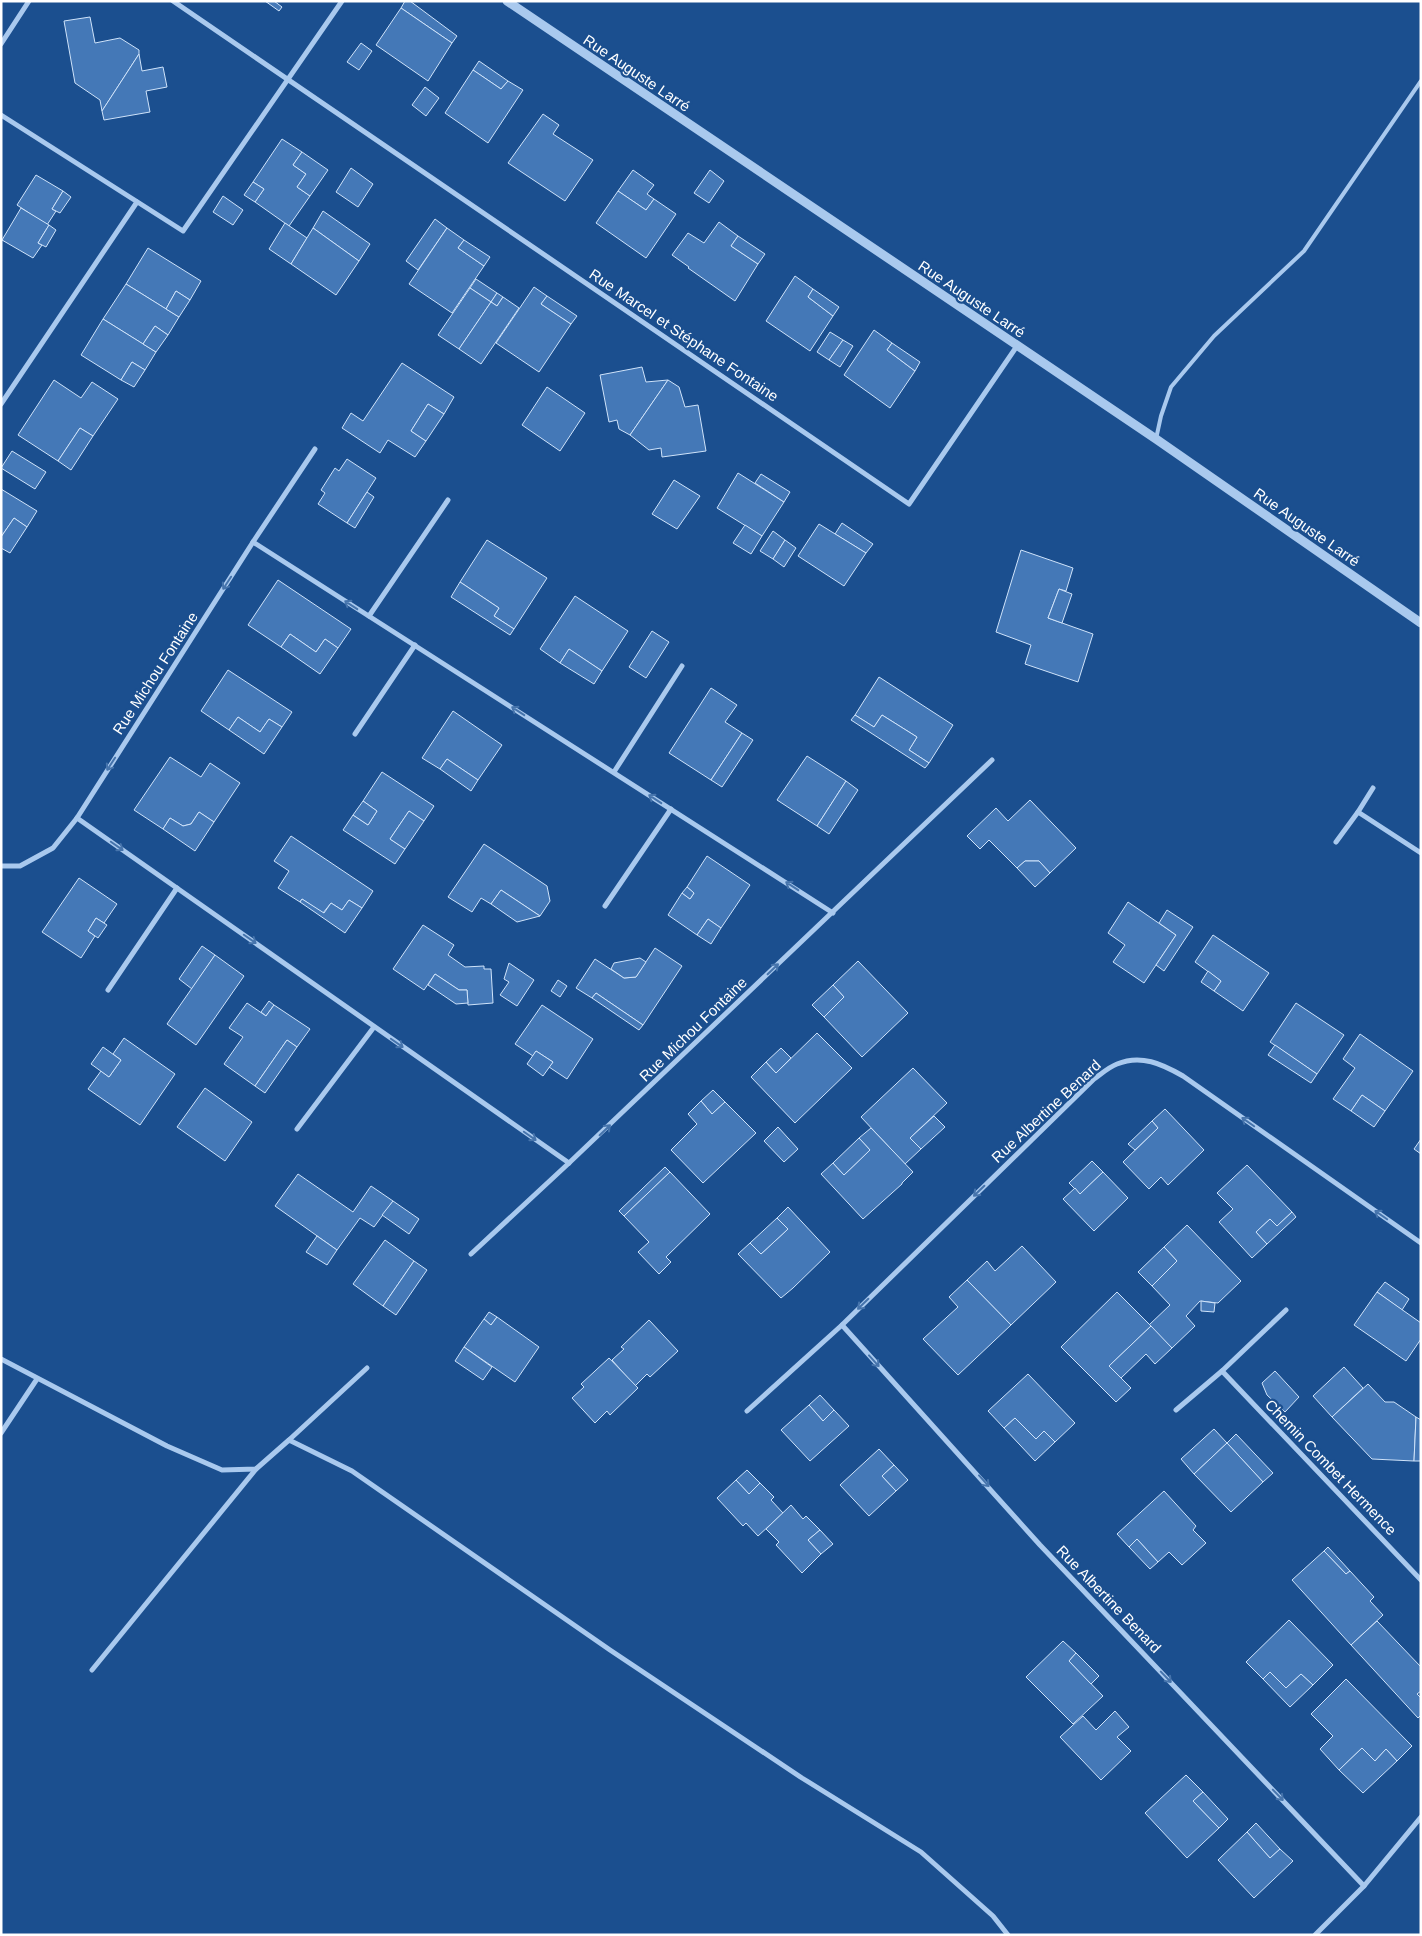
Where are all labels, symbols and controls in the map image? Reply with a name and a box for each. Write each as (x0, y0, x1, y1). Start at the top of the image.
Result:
street label: Rue Auguste Larré (580, 31, 694, 115)
street label: Rue Auguste Larré (915, 257, 1029, 341)
street label: Rue Marcel et Stéphane Fontaine (586, 265, 782, 405)
street label: Rue Auguste Larré (1251, 484, 1363, 570)
one-way arrow (222, 575, 232, 589)
one-way arrow (345, 600, 359, 610)
street label: Rue Michou Fontaine (109, 609, 201, 737)
one-way arrow (511, 706, 525, 716)
one-way arrow (106, 756, 116, 770)
one-way arrow (648, 794, 662, 804)
one-way arrow (109, 841, 123, 851)
one-way arrow (785, 881, 799, 891)
one-way arrow (242, 934, 256, 944)
one-way arrow (767, 963, 780, 975)
street label: Rue Michou Fontaine (636, 973, 750, 1085)
one-way arrow (390, 1038, 404, 1048)
street label: Rue Albertine Benard (988, 1056, 1104, 1166)
one-way arrow (1242, 1116, 1255, 1127)
one-way arrow (598, 1124, 611, 1136)
one-way arrow (523, 1131, 537, 1141)
one-way arrow (973, 1185, 986, 1197)
one-way arrow (1374, 1210, 1388, 1220)
one-way arrow (856, 1298, 869, 1310)
one-way arrow (869, 1354, 880, 1367)
street label: Chemin Combet Hermence (1262, 1396, 1400, 1538)
one-way arrow (978, 1475, 989, 1488)
street label: Rue Albertine Benard (1053, 1542, 1165, 1656)
one-way arrow (1160, 1671, 1172, 1683)
one-way arrow (1272, 1788, 1284, 1801)

